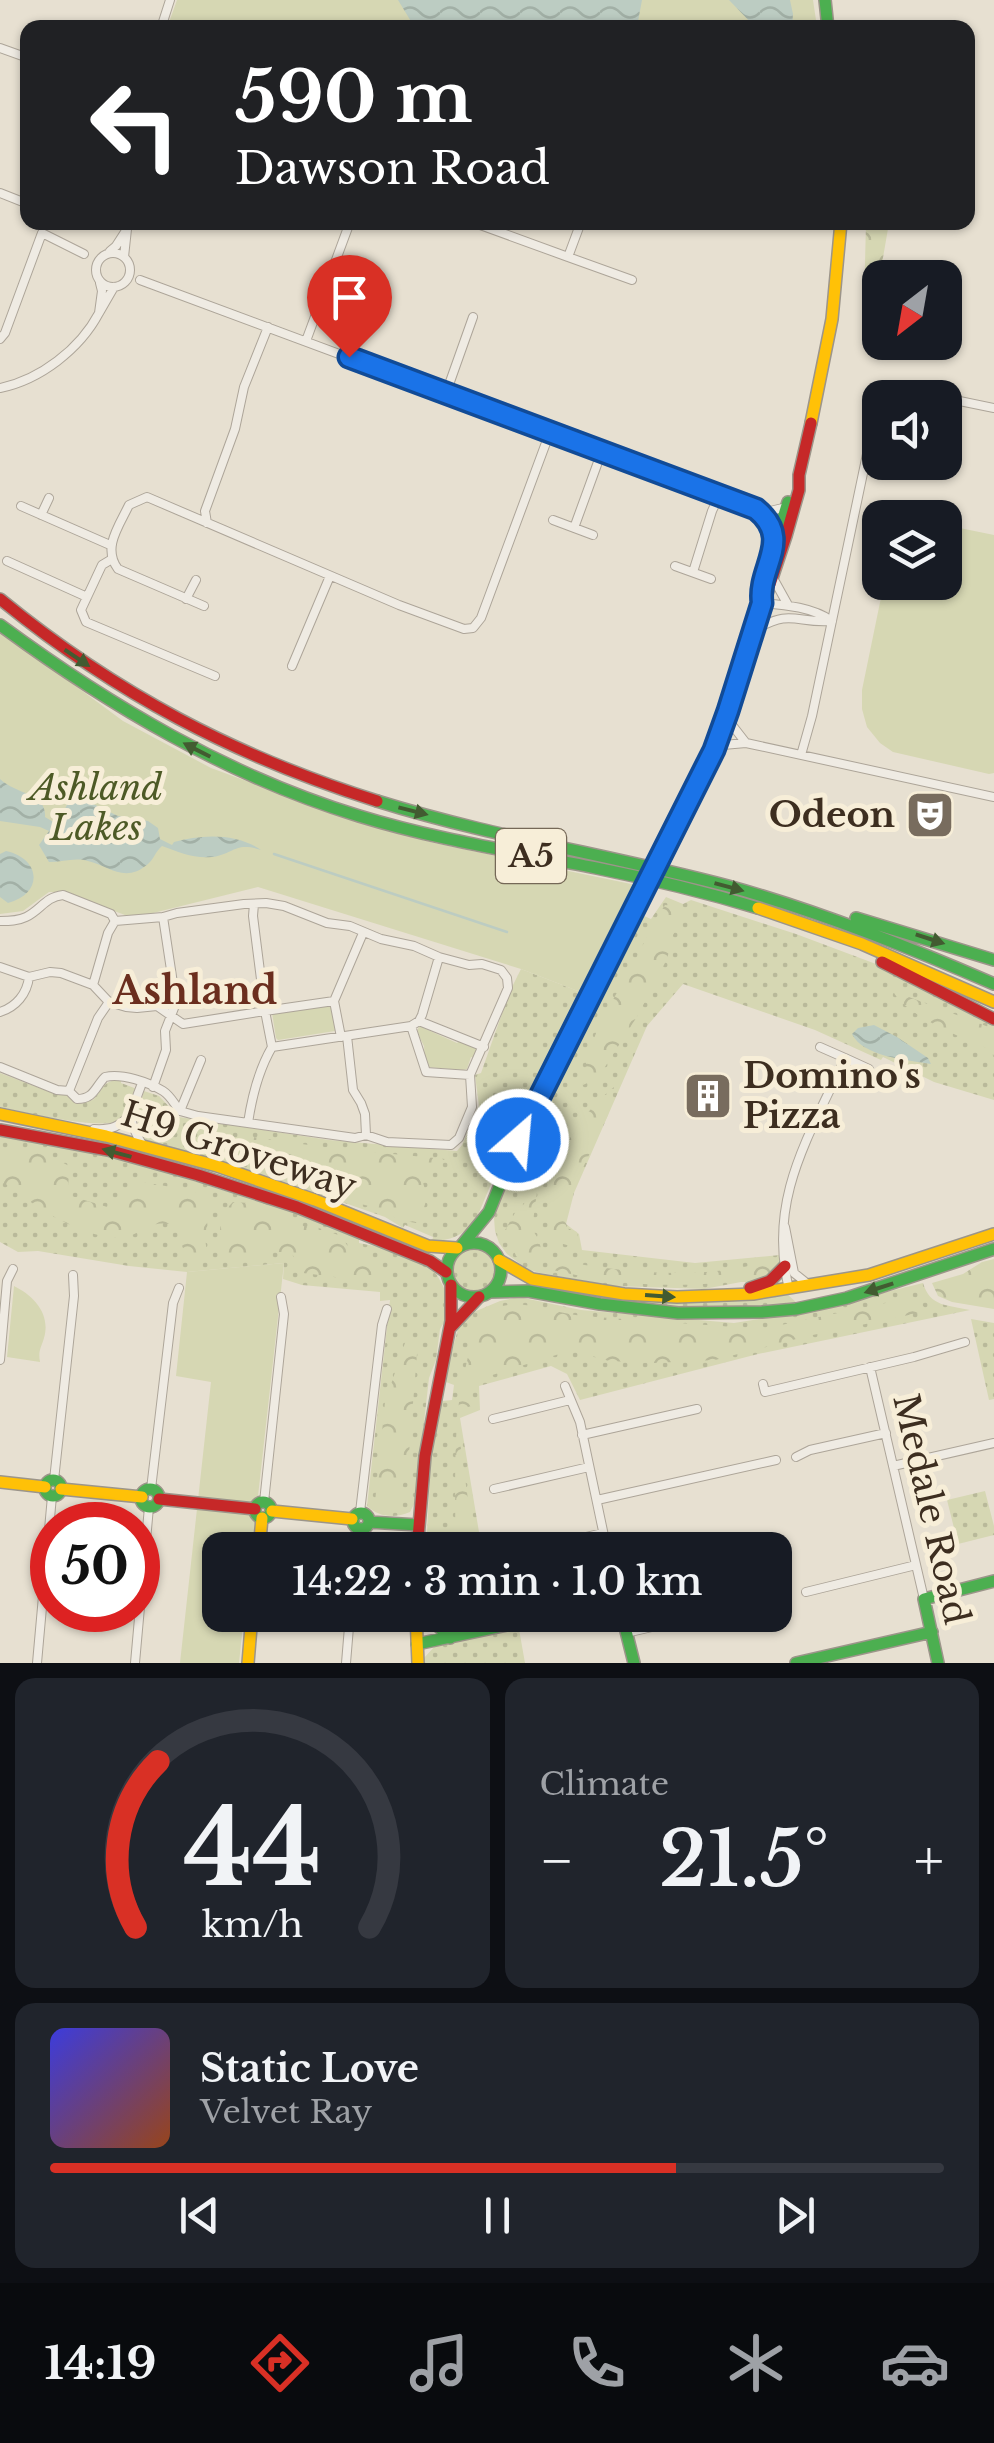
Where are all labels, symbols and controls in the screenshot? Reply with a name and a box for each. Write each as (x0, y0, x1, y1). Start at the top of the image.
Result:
text: 590 m (235, 54, 473, 141)
icon: left (70, 60, 200, 190)
text: Dawson Road (235, 140, 550, 196)
pin (307, 255, 392, 358)
north arrow (862, 260, 962, 360)
map controls (862, 260, 962, 600)
icon: arrive (322, 270, 377, 325)
button: sound (862, 380, 962, 480)
button: layers (862, 500, 962, 600)
one-way arrow (64, 648, 91, 667)
one-way arrow (183, 742, 212, 759)
park label: Ashland Lakes (26, 766, 162, 849)
theatre icon: Odeon (904, 789, 956, 841)
place label: Odeon (769, 793, 895, 836)
one-way arrow (398, 804, 429, 820)
road number: A5 (496, 829, 566, 883)
one-way arrow (714, 879, 745, 895)
one-way arrow (915, 932, 945, 947)
district label: Ashland (112, 967, 277, 1014)
place label: Domino's Pizza (743, 1054, 921, 1137)
building icon: Domino's Pizza (682, 1070, 734, 1122)
position arrow (466, 1088, 570, 1192)
street label: H9 Groveway (116, 1091, 362, 1208)
one-way arrow (102, 1145, 133, 1160)
one-way arrow (863, 1281, 893, 1296)
one-way arrow (645, 1288, 677, 1304)
street label: Medale Road (884, 1390, 979, 1628)
speed limit sign: 50 (30, 1502, 160, 1632)
text: 14:22 · 3 min · 1.0 km (292, 1558, 702, 1605)
text: Climate (540, 1764, 669, 1804)
text: 44 (183, 1784, 321, 1913)
text: 21.5° (659, 1813, 829, 1906)
text: − (540, 1827, 574, 1895)
text: + (914, 1827, 944, 1895)
text: km/h (202, 1902, 303, 1947)
text: Static Love (200, 2045, 419, 2092)
text: Velvet Ray (200, 2092, 372, 2132)
icon: previous (172, 2188, 227, 2243)
icon: pause (470, 2188, 525, 2243)
icon: next (768, 2188, 823, 2243)
icon: directions (245, 2328, 315, 2398)
icon: music (404, 2328, 474, 2398)
icon: phone (562, 2328, 632, 2398)
icon: climate (721, 2328, 791, 2398)
icon: car (880, 2328, 950, 2398)
text: 14:19 (44, 2335, 157, 2391)

